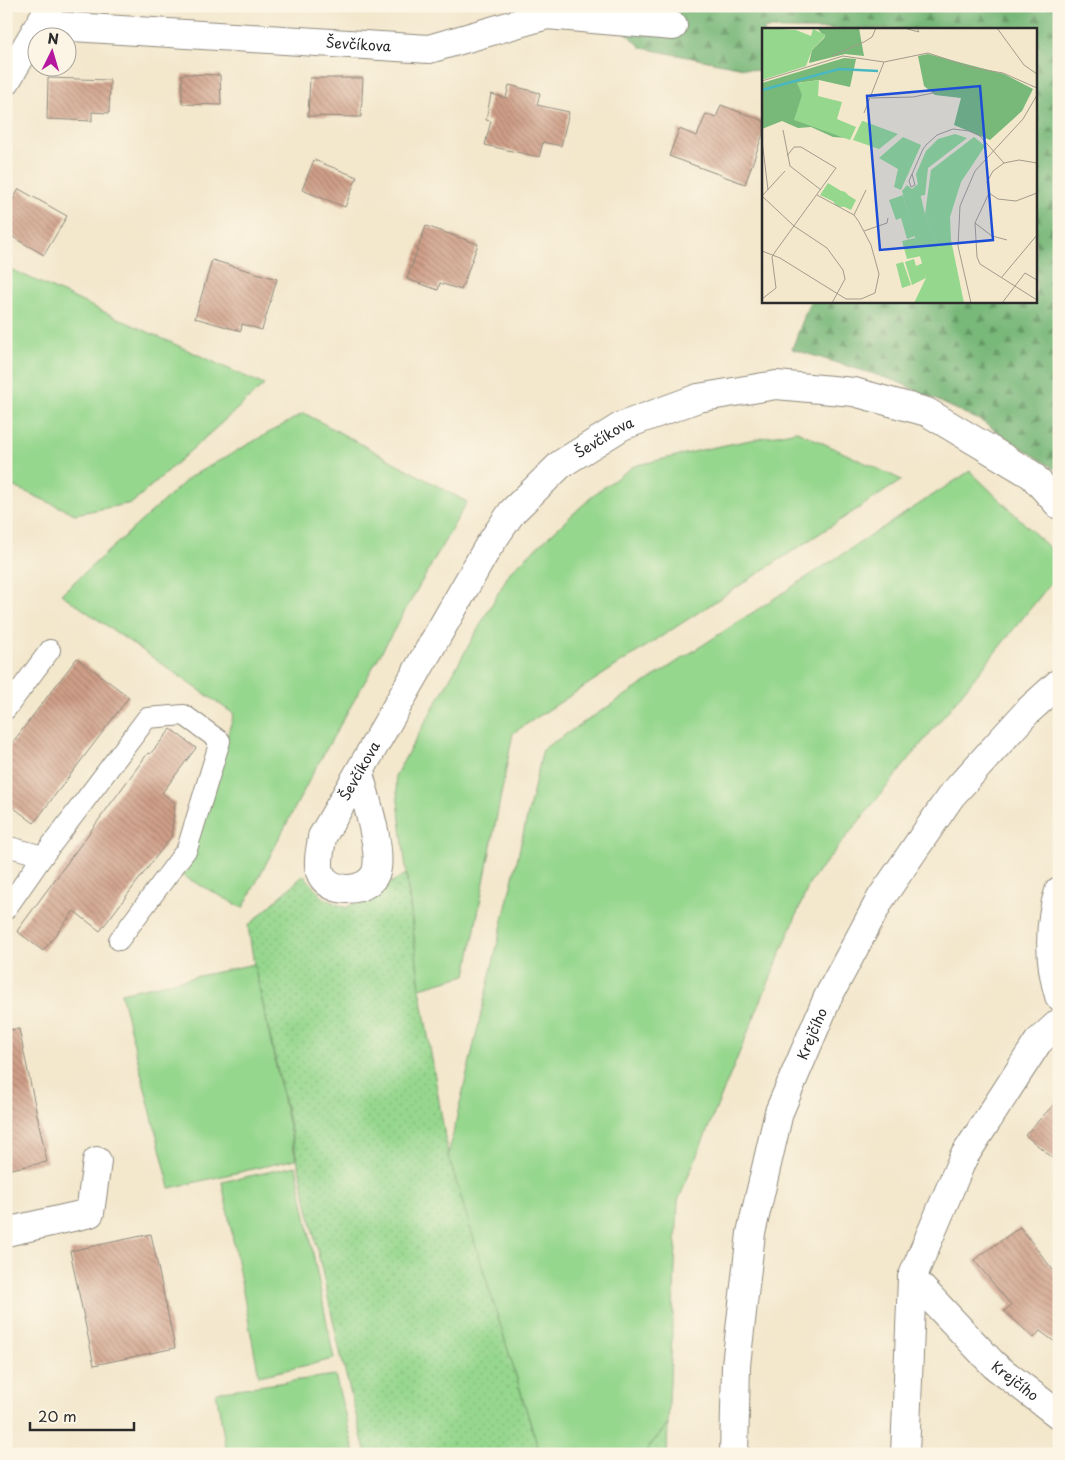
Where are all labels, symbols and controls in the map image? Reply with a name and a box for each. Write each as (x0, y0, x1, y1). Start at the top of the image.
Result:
north arrow (28, 28, 78, 78)
text: N (47, 28, 60, 49)
inset map (762, 28, 1038, 302)
street label: Ševčíkova (325, 32, 392, 57)
street label: Ševčíkova (570, 411, 637, 463)
street label: Ševčíkova (334, 737, 385, 805)
street label: Krejčího (791, 1004, 832, 1063)
street label: Krejčího (987, 1356, 1043, 1406)
scale bar (30, 1400, 134, 1432)
text: 20 m (38, 1404, 77, 1427)

